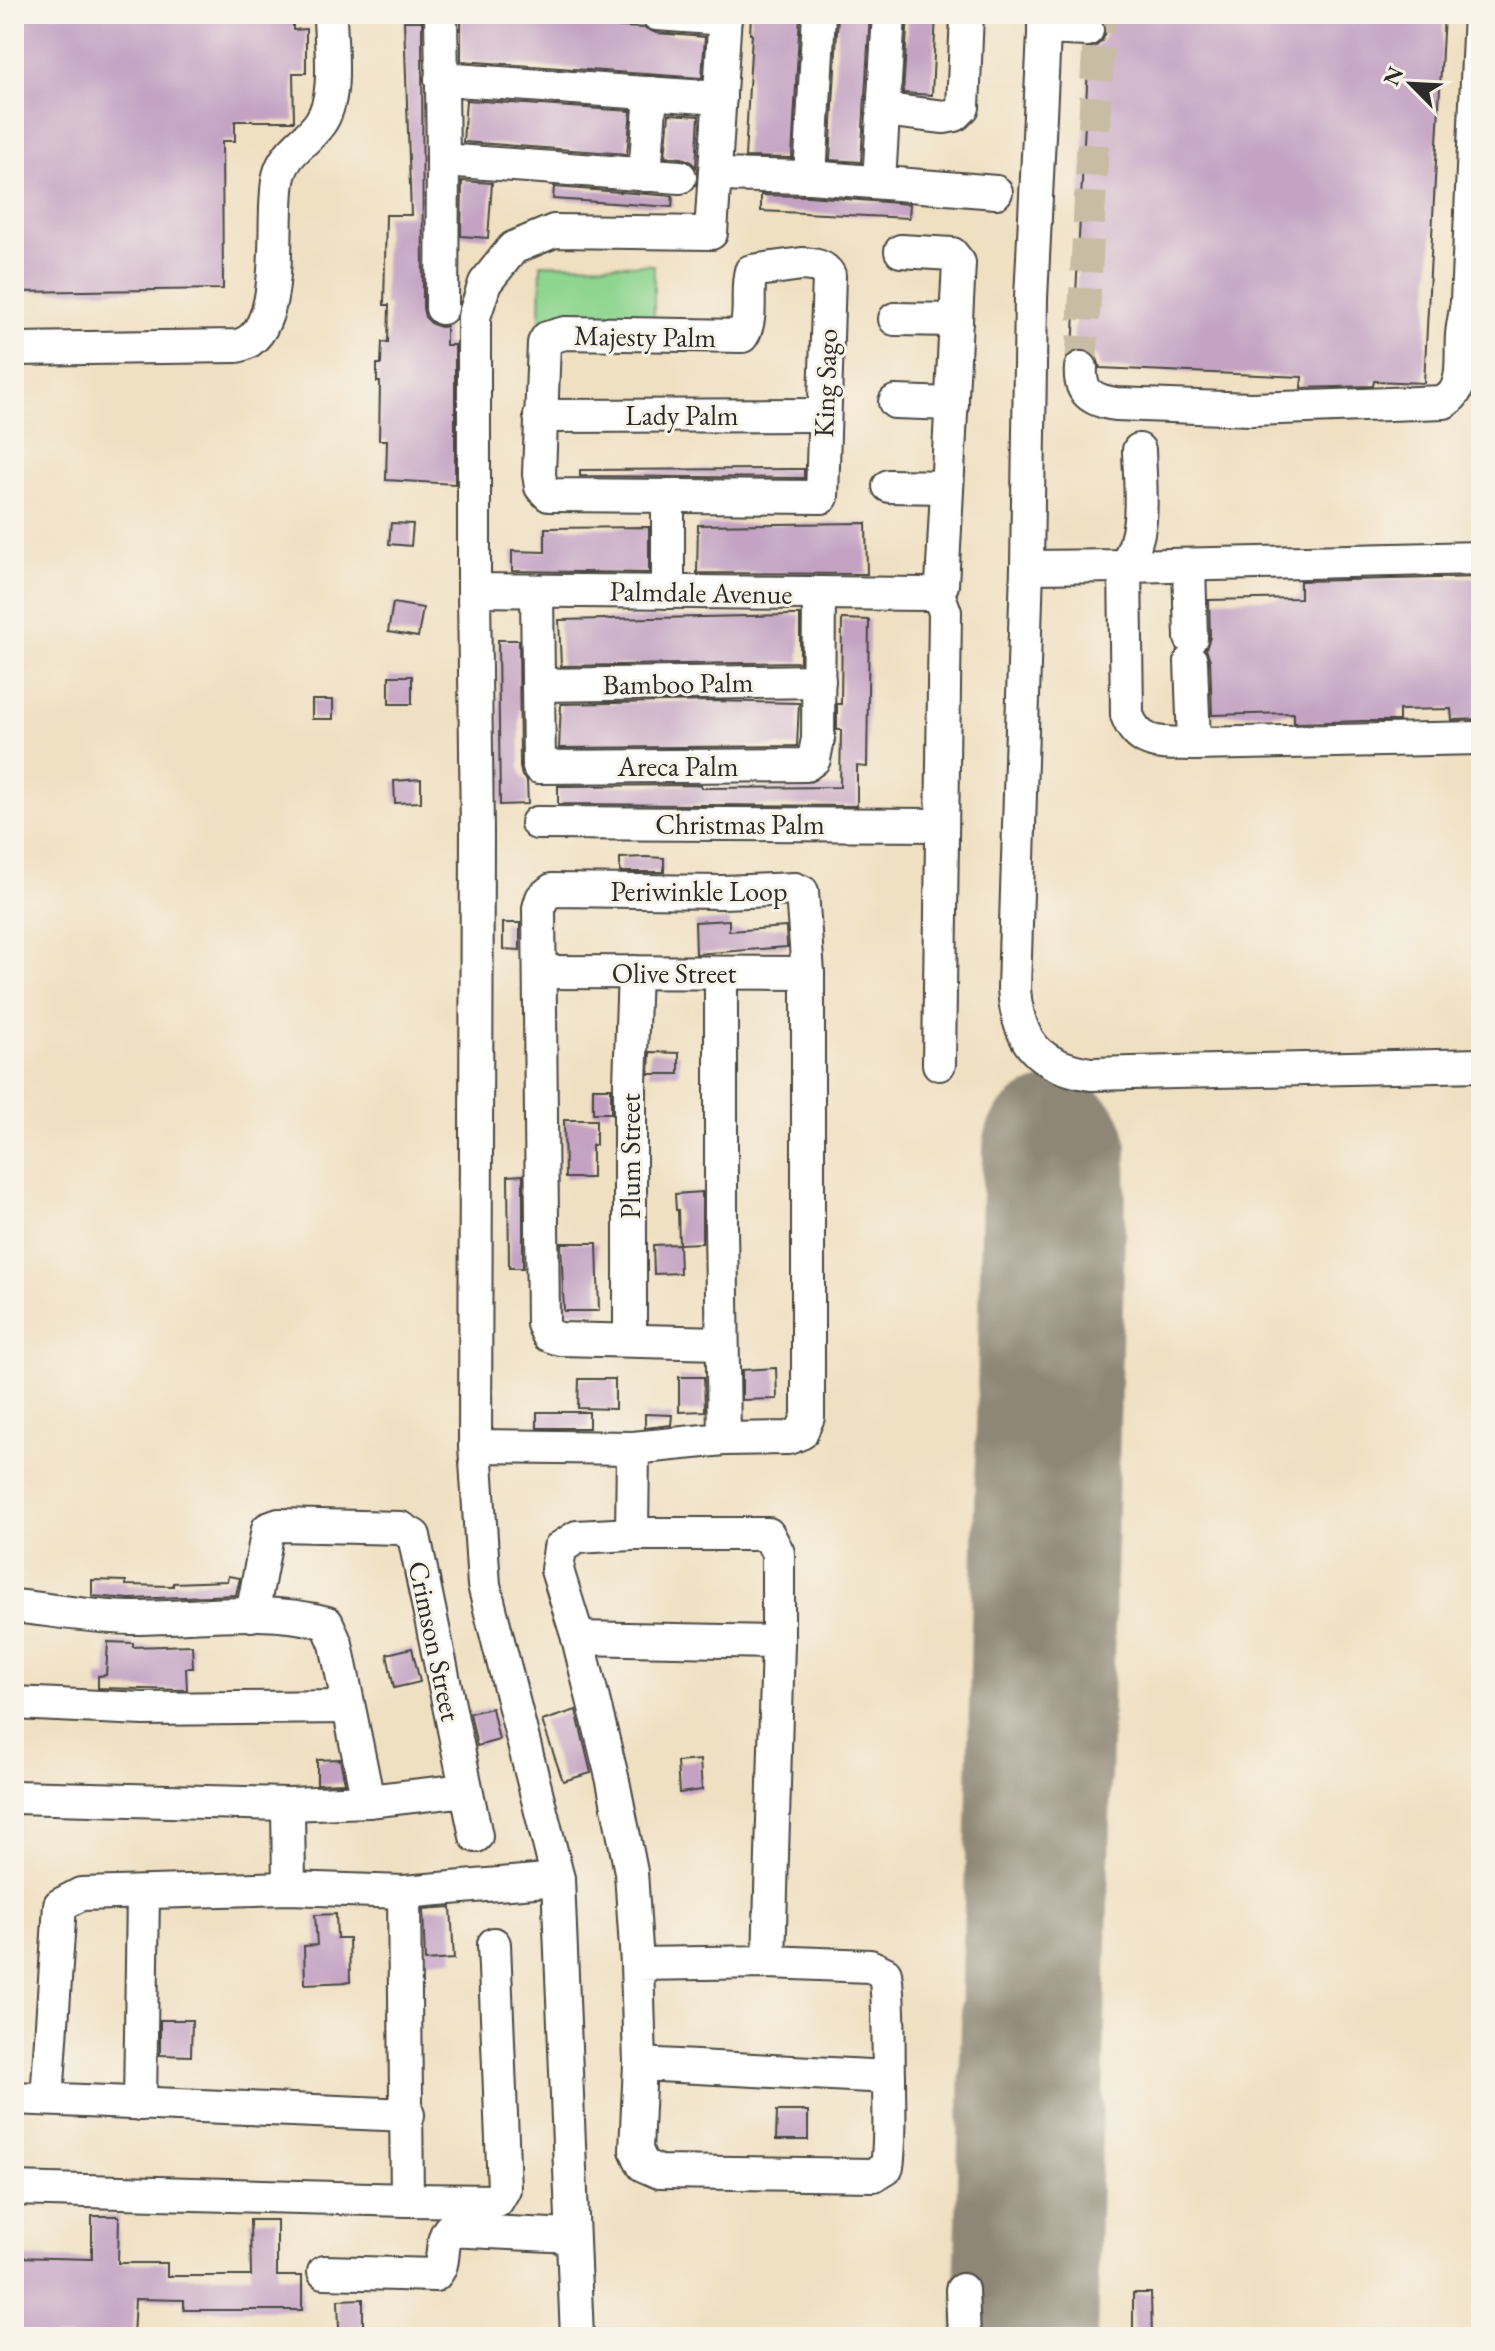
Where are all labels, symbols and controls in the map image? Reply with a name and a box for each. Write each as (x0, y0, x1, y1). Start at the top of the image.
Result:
north arrow (1371, 44, 1451, 124)
text: N (1376, 62, 1410, 90)
street label: Majesty Palm (574, 317, 717, 355)
street label: King Sago (805, 328, 845, 438)
street label: Lady Palm (625, 397, 739, 433)
street label: Palmdale Avenue (609, 572, 793, 612)
street label: Bamboo Palm (602, 664, 754, 702)
street label: Areca Palm (617, 748, 739, 784)
street label: Christmas Palm (655, 806, 825, 842)
street label: Periwinkle Loop (611, 873, 788, 909)
street label: Olive Street (612, 955, 736, 991)
street label: Plum Street (612, 1093, 648, 1219)
street label: Crimson Street (400, 1558, 470, 1725)

